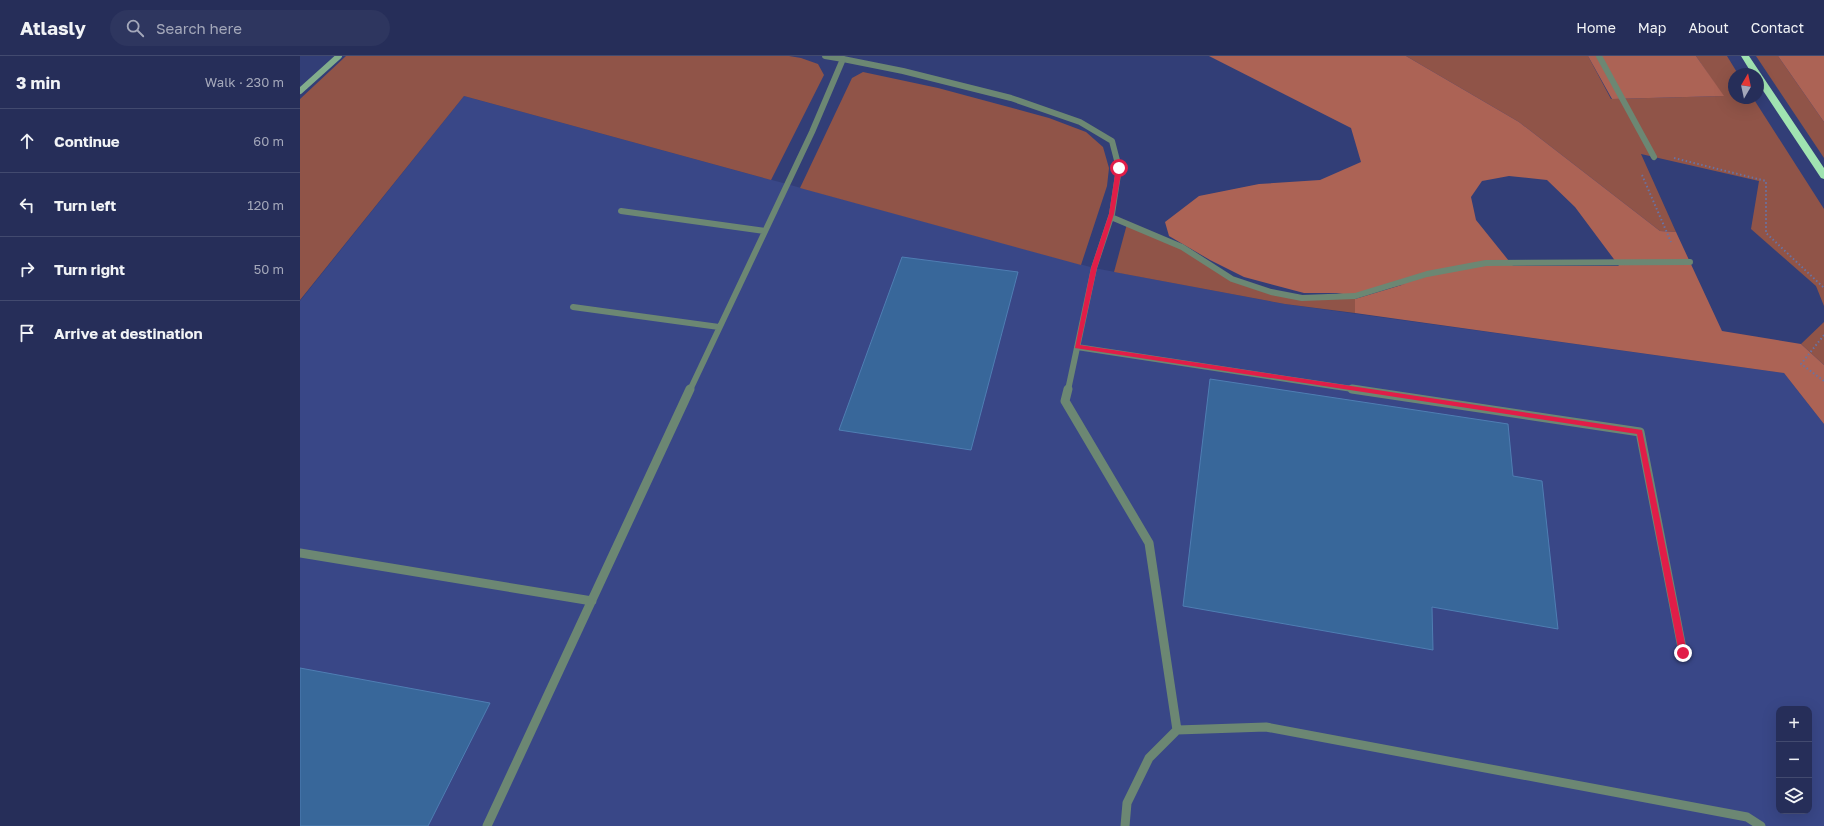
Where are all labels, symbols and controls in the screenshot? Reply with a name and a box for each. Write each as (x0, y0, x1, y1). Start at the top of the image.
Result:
search box (110, 10, 390, 46)
text: Atlasly (20, 16, 86, 39)
icon: search (124, 17, 146, 39)
text: Search here (156, 19, 242, 37)
text: Home (1576, 19, 1616, 36)
text: Map (1638, 19, 1666, 36)
text: About (1688, 19, 1729, 36)
text: Contact (1751, 19, 1804, 36)
north arrow (1728, 68, 1764, 104)
text: 3 min (16, 72, 60, 93)
text: Walk · 230 m (205, 74, 284, 90)
icon: ahead (16, 130, 38, 152)
text: Continue (54, 132, 120, 150)
text: 60 m (253, 133, 284, 149)
route start (1110, 159, 1128, 177)
icon: left (16, 194, 38, 216)
text: Turn left (54, 196, 116, 214)
text: 120 m (247, 197, 284, 213)
icon: right (16, 258, 38, 280)
text: Turn right (54, 260, 125, 278)
text: 50 m (254, 261, 284, 277)
icon: arrive (16, 322, 38, 344)
text: Arrive at destination (54, 324, 203, 342)
route end (1674, 644, 1692, 662)
map controls (1776, 706, 1812, 814)
button: + (1776, 706, 1812, 742)
button: − (1776, 742, 1812, 778)
button: layers (1776, 778, 1812, 814)

